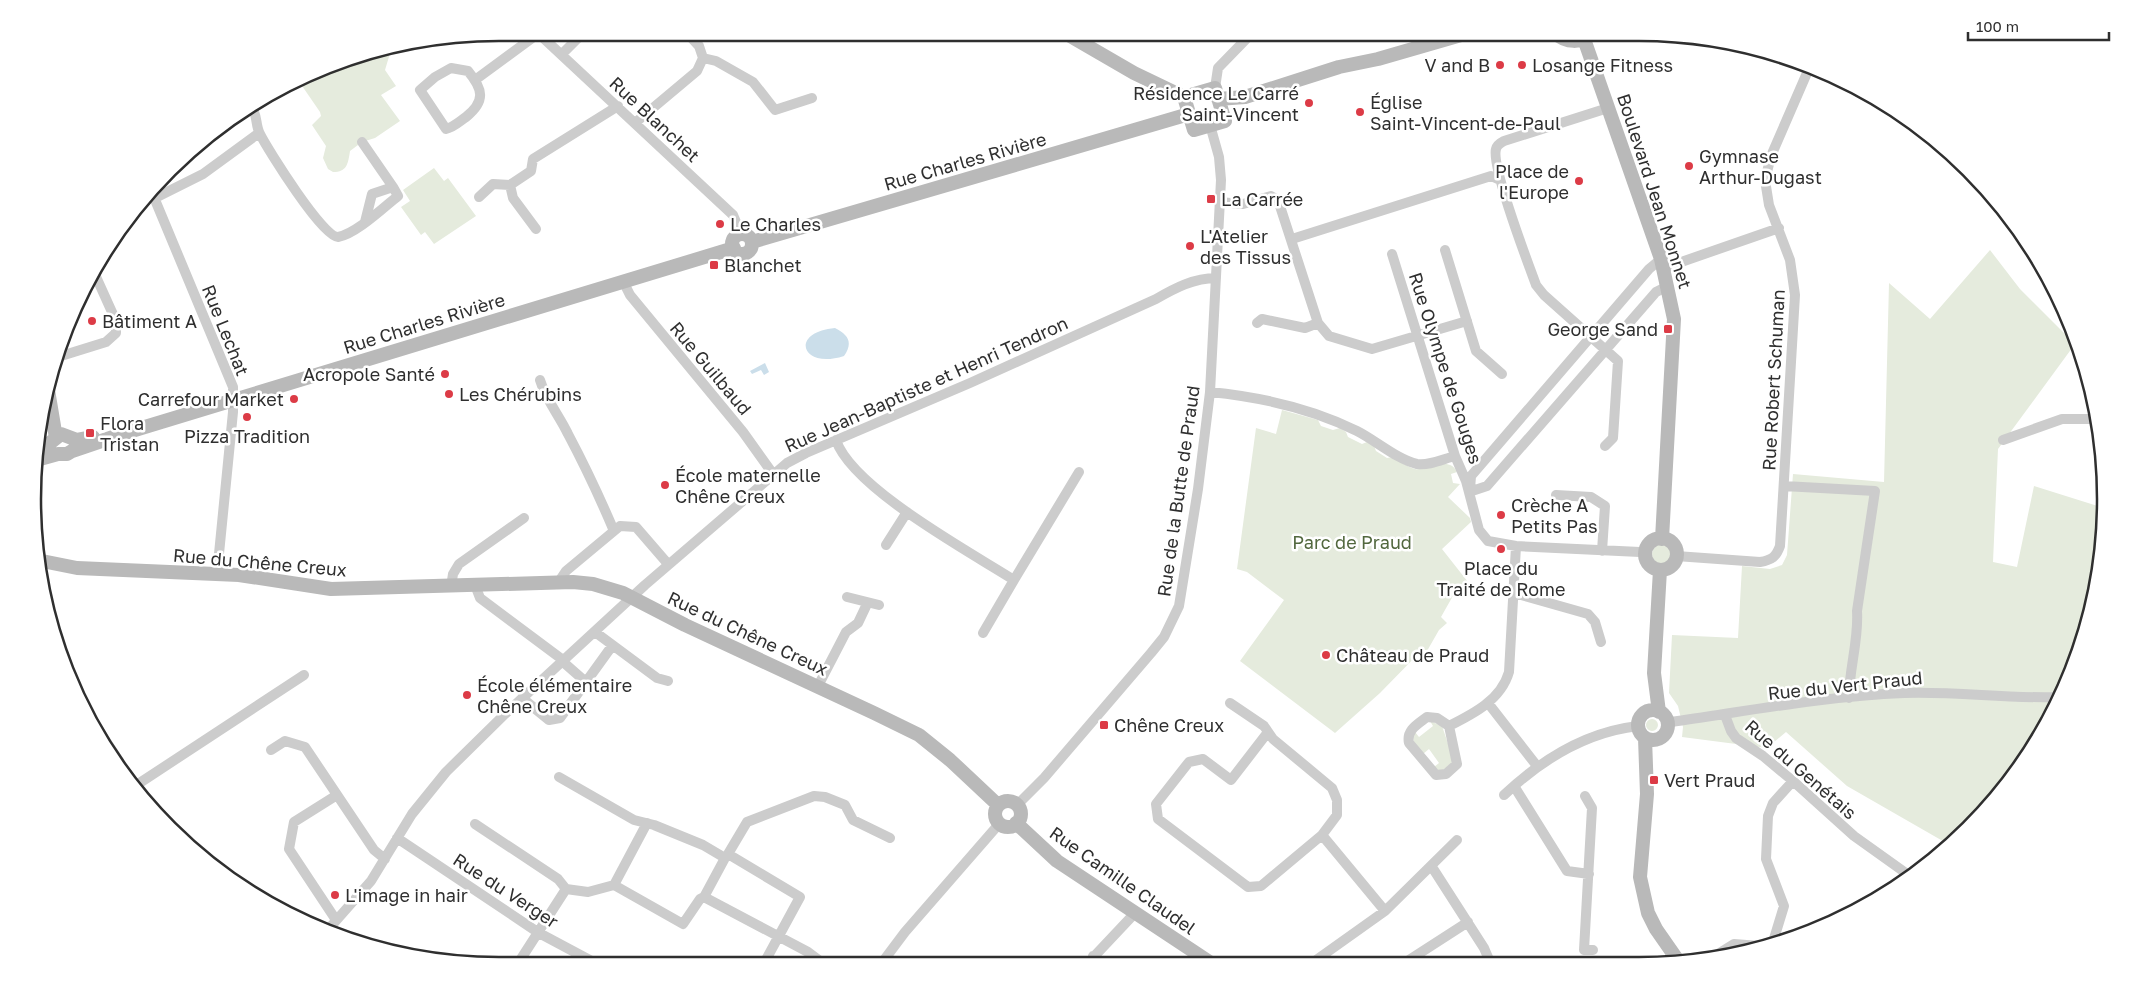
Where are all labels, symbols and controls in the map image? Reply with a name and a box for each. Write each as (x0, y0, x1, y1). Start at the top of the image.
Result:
scale bar (1968, 10, 2109, 42)
text: 100 m (1976, 17, 2019, 35)
place label: V and B (1425, 54, 1490, 76)
place label: Losange Fitness (1532, 54, 1673, 76)
marker: V and B (1494, 59, 1506, 71)
marker: Losange Fitness (1516, 59, 1528, 71)
street label: Rue Blanchet (605, 72, 705, 166)
place label: Résidence Le Carré Saint-Vincent (1133, 82, 1299, 125)
place label: Église Saint-Vincent-de-Paul (1370, 91, 1561, 134)
street label: Boulevard Jean Monnet (1613, 91, 1697, 291)
marker: Résidence Le Carré Saint-Vincent (1303, 97, 1315, 109)
marker: Église Saint-Vincent-de-Paul (1354, 106, 1366, 118)
street label: Rue Charles Rivière (881, 127, 1049, 195)
place label: Gymnase Arthur-Dugast (1699, 145, 1822, 188)
place label: Place de l'Europe (1495, 160, 1569, 203)
marker: Gymnase Arthur-Dugast (1683, 160, 1695, 172)
marker: Place de l'Europe (1573, 175, 1585, 187)
place label: La Carrée (1221, 188, 1303, 210)
marker: La Carrée (1205, 193, 1217, 205)
place label: Le Charles (730, 213, 821, 235)
marker: Le Charles (714, 218, 726, 230)
place label: L'Atelier des Tissus (1200, 225, 1291, 268)
marker: L'Atelier des Tissus (1184, 240, 1196, 252)
place label: Blanchet (724, 254, 802, 276)
marker: Blanchet (708, 259, 720, 271)
street label: Rue Olympe de Gouges (1405, 270, 1487, 466)
street label: Rue Lechat (198, 281, 254, 379)
street label: Rue Charles Rivière (340, 288, 508, 358)
street label: Rue Robert Schuman (1757, 289, 1789, 471)
place label: Bâtiment A (102, 310, 197, 332)
street label: Rue Jean-Baptiste et Henri Tendron (781, 311, 1071, 457)
marker: Bâtiment A (86, 315, 98, 327)
street label: Rue Guilbaud (666, 317, 756, 419)
place label: George Sand (1547, 318, 1658, 340)
marker: George Sand (1662, 323, 1674, 335)
place label: Acropole Santé (303, 363, 435, 385)
marker: Acropole Santé (439, 368, 451, 380)
place label: Les Chérubins (459, 383, 582, 405)
street label: Rue de la Butte de Praud (1152, 384, 1204, 598)
place label: Carrefour Market (138, 388, 284, 410)
marker: Les Chérubins (443, 388, 455, 400)
marker: Carrefour Market (288, 393, 300, 405)
marker: Pizza Tradition (241, 411, 253, 423)
place label: Flora Tristan (100, 412, 159, 455)
place label: Pizza Tradition (184, 425, 310, 447)
marker: Flora Tristan (84, 427, 96, 439)
place label: École maternelle Chêne Creux (675, 464, 821, 507)
marker: École maternelle Chêne Creux (659, 479, 671, 491)
place label: Crèche A Petits Pas (1511, 494, 1598, 537)
marker: Crèche A Petits Pas (1495, 509, 1507, 521)
park label: Parc de Praud (1292, 531, 1412, 553)
street label: Rue du Chêne Creux (172, 543, 348, 581)
marker: Place du Traité de Rome (1495, 543, 1507, 555)
place label: Place du Traité de Rome (1437, 557, 1565, 600)
street label: Rue du Chêne Creux (664, 586, 832, 680)
place label: Château de Praud (1336, 644, 1489, 666)
marker: Château de Praud (1320, 649, 1332, 661)
street label: Rue du Vert Praud (1767, 666, 1923, 704)
place label: École élémentaire Chêne Creux (477, 674, 632, 717)
marker: École élémentaire Chêne Creux (461, 689, 473, 701)
place label: Chêne Creux (1114, 714, 1224, 736)
street label: Rue du Genétais (1741, 715, 1861, 823)
marker: Chêne Creux (1098, 719, 1110, 731)
place label: Vert Praud (1664, 769, 1755, 791)
marker: Vert Praud (1648, 774, 1660, 786)
street label: Rue Camille Claudel (1046, 821, 1201, 939)
street label: Rue du Verger (449, 848, 563, 932)
place label: L'image in hair (345, 884, 468, 906)
marker: L'image in hair (329, 889, 341, 901)

